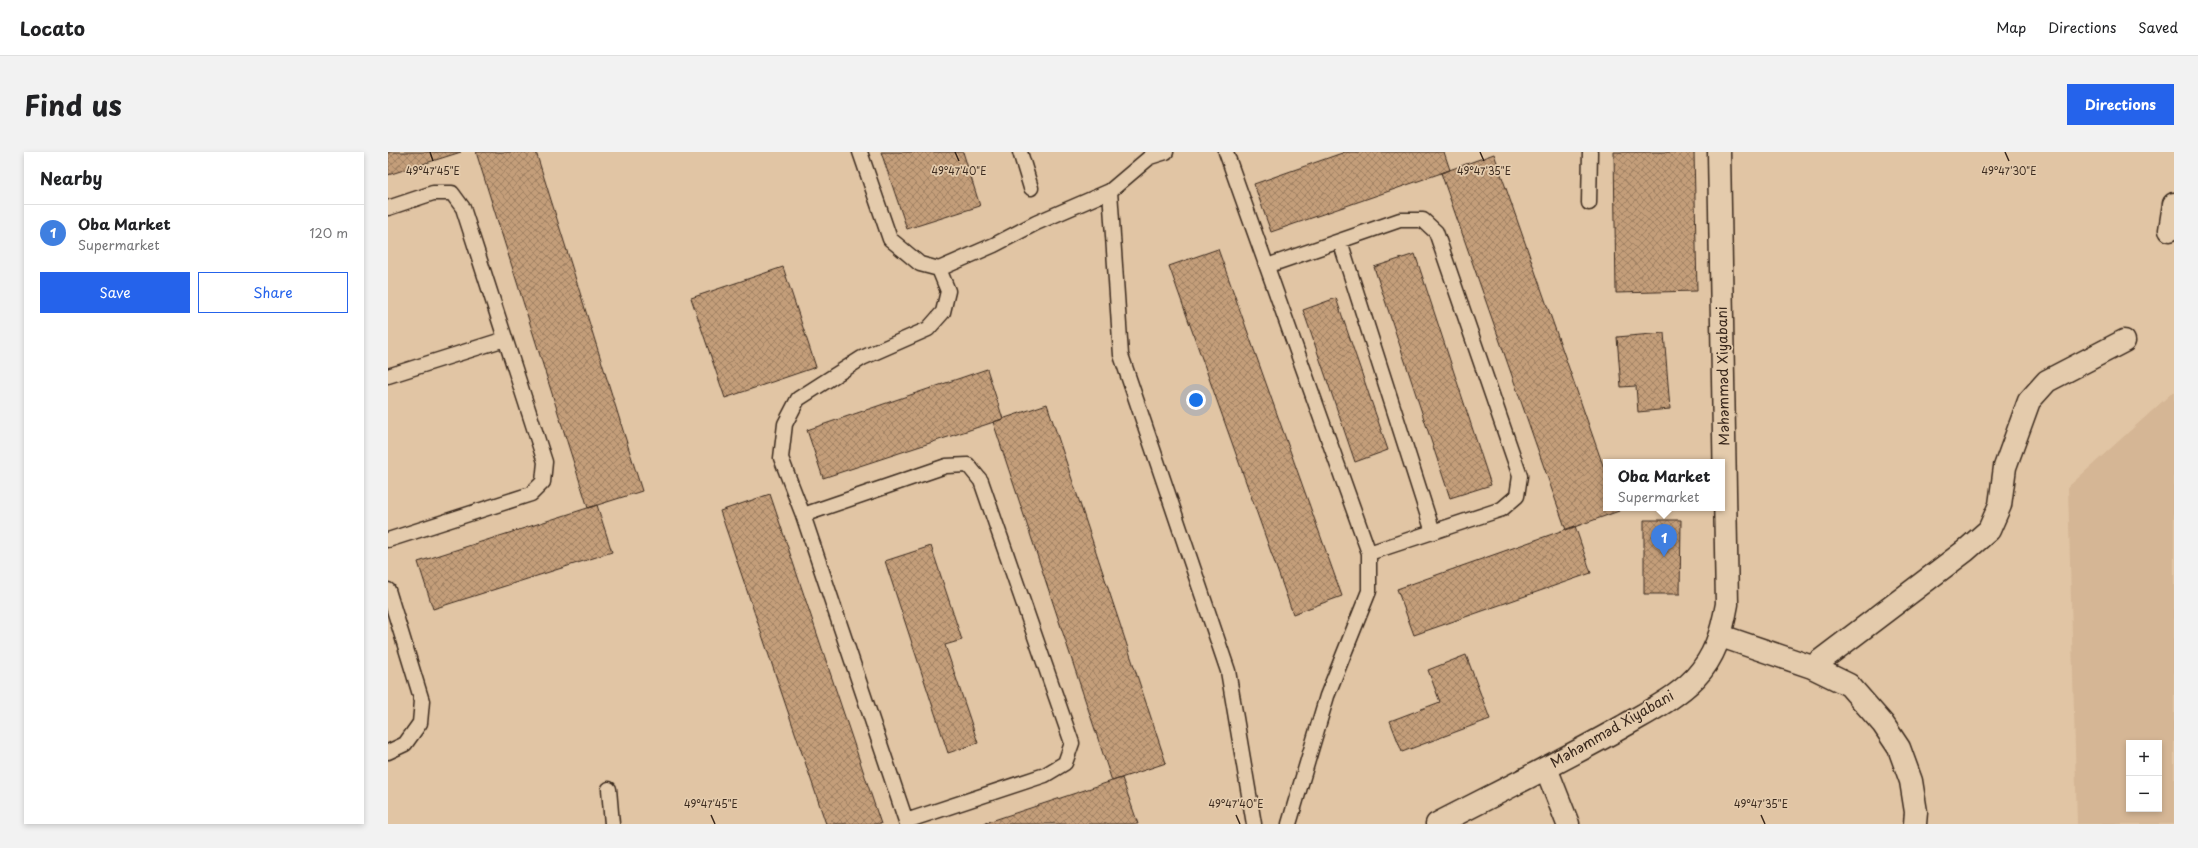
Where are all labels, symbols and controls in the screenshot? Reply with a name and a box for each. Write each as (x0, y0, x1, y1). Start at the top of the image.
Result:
text: Locato (20, 14, 85, 42)
text: Map (1996, 17, 2026, 38)
text: Directions (2048, 17, 2116, 38)
text: Saved (2138, 17, 2178, 38)
text: Find us (24, 83, 122, 126)
button: Directions (2067, 84, 2174, 125)
text: 49°47'45"E (406, 163, 460, 178)
text: 49°47'40"E (932, 163, 986, 178)
text: 49°47'35"E (1457, 163, 1511, 178)
text: 49°47'30"E (1981, 163, 2037, 178)
text: Nearby (40, 165, 102, 191)
text: Oba Market (78, 212, 171, 235)
text: 1 (50, 223, 56, 242)
text: 120 m (309, 223, 348, 242)
text: Supermarket (78, 235, 160, 254)
button: Save (40, 272, 190, 313)
button: Share (198, 272, 348, 313)
street label: Məhəmməd Xiyabani (1711, 306, 1734, 446)
your location (1186, 390, 1206, 410)
popup (1603, 459, 1725, 511)
text: Oba Market (1618, 464, 1710, 487)
text: Supermarket (1618, 487, 1699, 506)
pin: 1 (1651, 524, 1677, 557)
street label: Məhəmməd Xiyabani (1546, 685, 1677, 773)
map controls (2126, 740, 2162, 812)
button: + (2126, 740, 2162, 776)
button: − (2126, 776, 2162, 812)
text: 49°47'45"E (684, 796, 738, 811)
text: 49°47'40"E (1209, 796, 1263, 811)
text: 49°47'35"E (1734, 796, 1788, 811)

